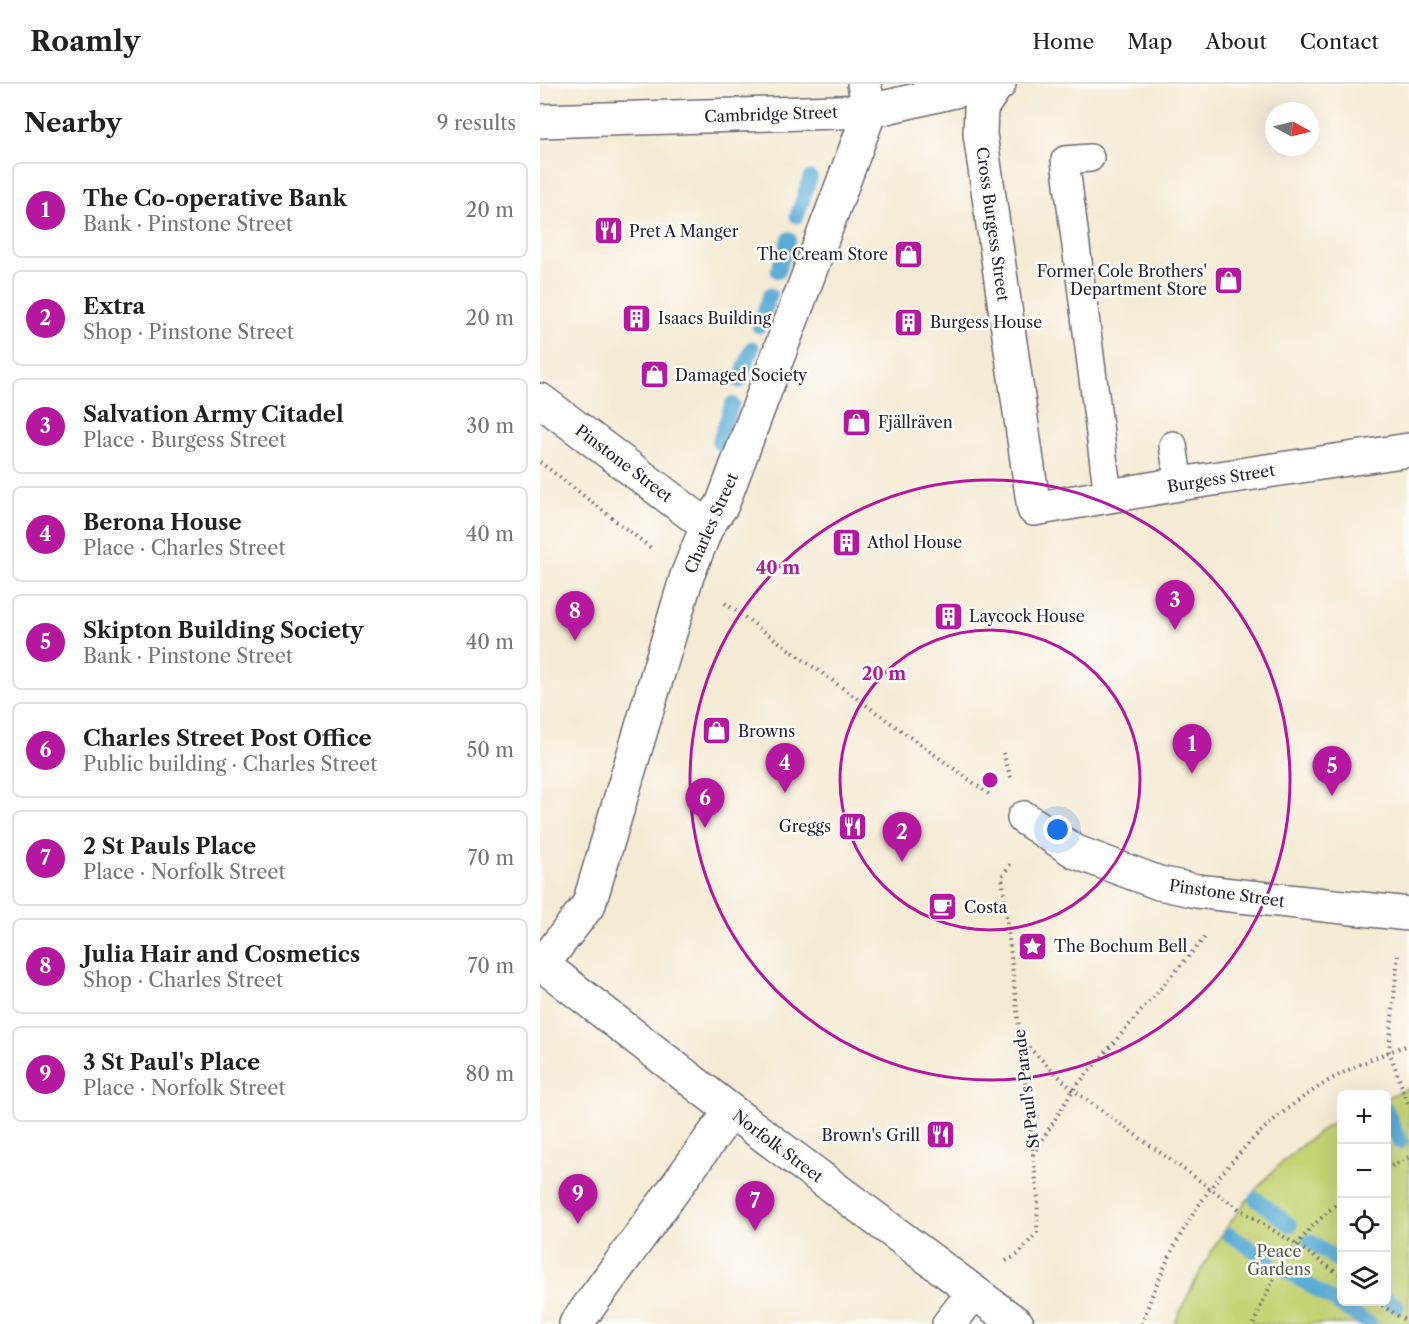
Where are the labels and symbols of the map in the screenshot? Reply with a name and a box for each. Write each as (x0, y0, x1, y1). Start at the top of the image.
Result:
street label: Cambridge Street (704, 102, 838, 126)
north arrow (1265, 102, 1319, 156)
street label: Cross Burgess Street (972, 146, 1014, 303)
restaurant icon: Pret A Manger (592, 215, 624, 247)
place label: Pret A Manger (629, 221, 739, 241)
shop icon: The Cream Store (893, 238, 925, 270)
place label: The Cream Store (757, 244, 888, 264)
place label: Former Cole Brothers' Department Store (1037, 261, 1207, 299)
shop icon: Former Cole Brothers' Department Store (1212, 264, 1244, 296)
building icon: Isaacs Building (621, 302, 653, 334)
building icon: Burgess House (893, 306, 925, 338)
place label: Isaacs Building (658, 308, 772, 328)
place label: Burgess House (930, 312, 1042, 332)
shop icon: Damaged Society (638, 359, 670, 391)
place label: Damaged Society (675, 365, 808, 385)
shop icon: Fjällräven (841, 406, 873, 438)
place label: Fjällräven (878, 412, 953, 432)
street label: Pinstone Street (572, 420, 677, 506)
street label: Burgess Street (1166, 460, 1277, 496)
street label: Charles Street (680, 469, 742, 576)
building icon: Athol House (830, 526, 862, 558)
place label: Athol House (866, 532, 962, 552)
text: 40 m (756, 557, 800, 579)
pin: 3 (1156, 580, 1194, 630)
pin: 8 (555, 592, 594, 641)
building icon: Laycock House (932, 600, 964, 632)
place label: Laycock House (969, 606, 1085, 626)
text: 20 m (862, 663, 906, 685)
shop icon: Browns (701, 715, 733, 747)
place label: Browns (738, 721, 795, 741)
pin: 1 (1172, 724, 1212, 774)
pin: 4 (766, 744, 804, 793)
pin: 5 (1312, 746, 1352, 796)
centre of rings (980, 770, 1000, 790)
pin: 6 (686, 778, 724, 828)
restaurant icon: Greggs (836, 810, 868, 842)
pin: 2 (882, 812, 922, 862)
your location (1043, 815, 1072, 844)
place label: Greggs (779, 816, 831, 836)
street label: Pinstone Street (1168, 875, 1286, 911)
cafe icon: Costa (927, 891, 959, 923)
place label: Costa (964, 897, 1008, 917)
place icon: The Bochum Bell (1017, 930, 1049, 962)
place label: The Bochum Bell (1054, 936, 1188, 956)
street label: St Paul's Parade (1009, 1028, 1043, 1150)
street label: Norfolk Street (729, 1106, 827, 1187)
restaurant icon: Brown's Grill (925, 1119, 957, 1151)
place label: Brown's Grill (821, 1125, 920, 1145)
pin: 9 (558, 1174, 597, 1224)
pin: 7 (736, 1182, 774, 1231)
park label: Peace Gardens (1247, 1241, 1311, 1279)

